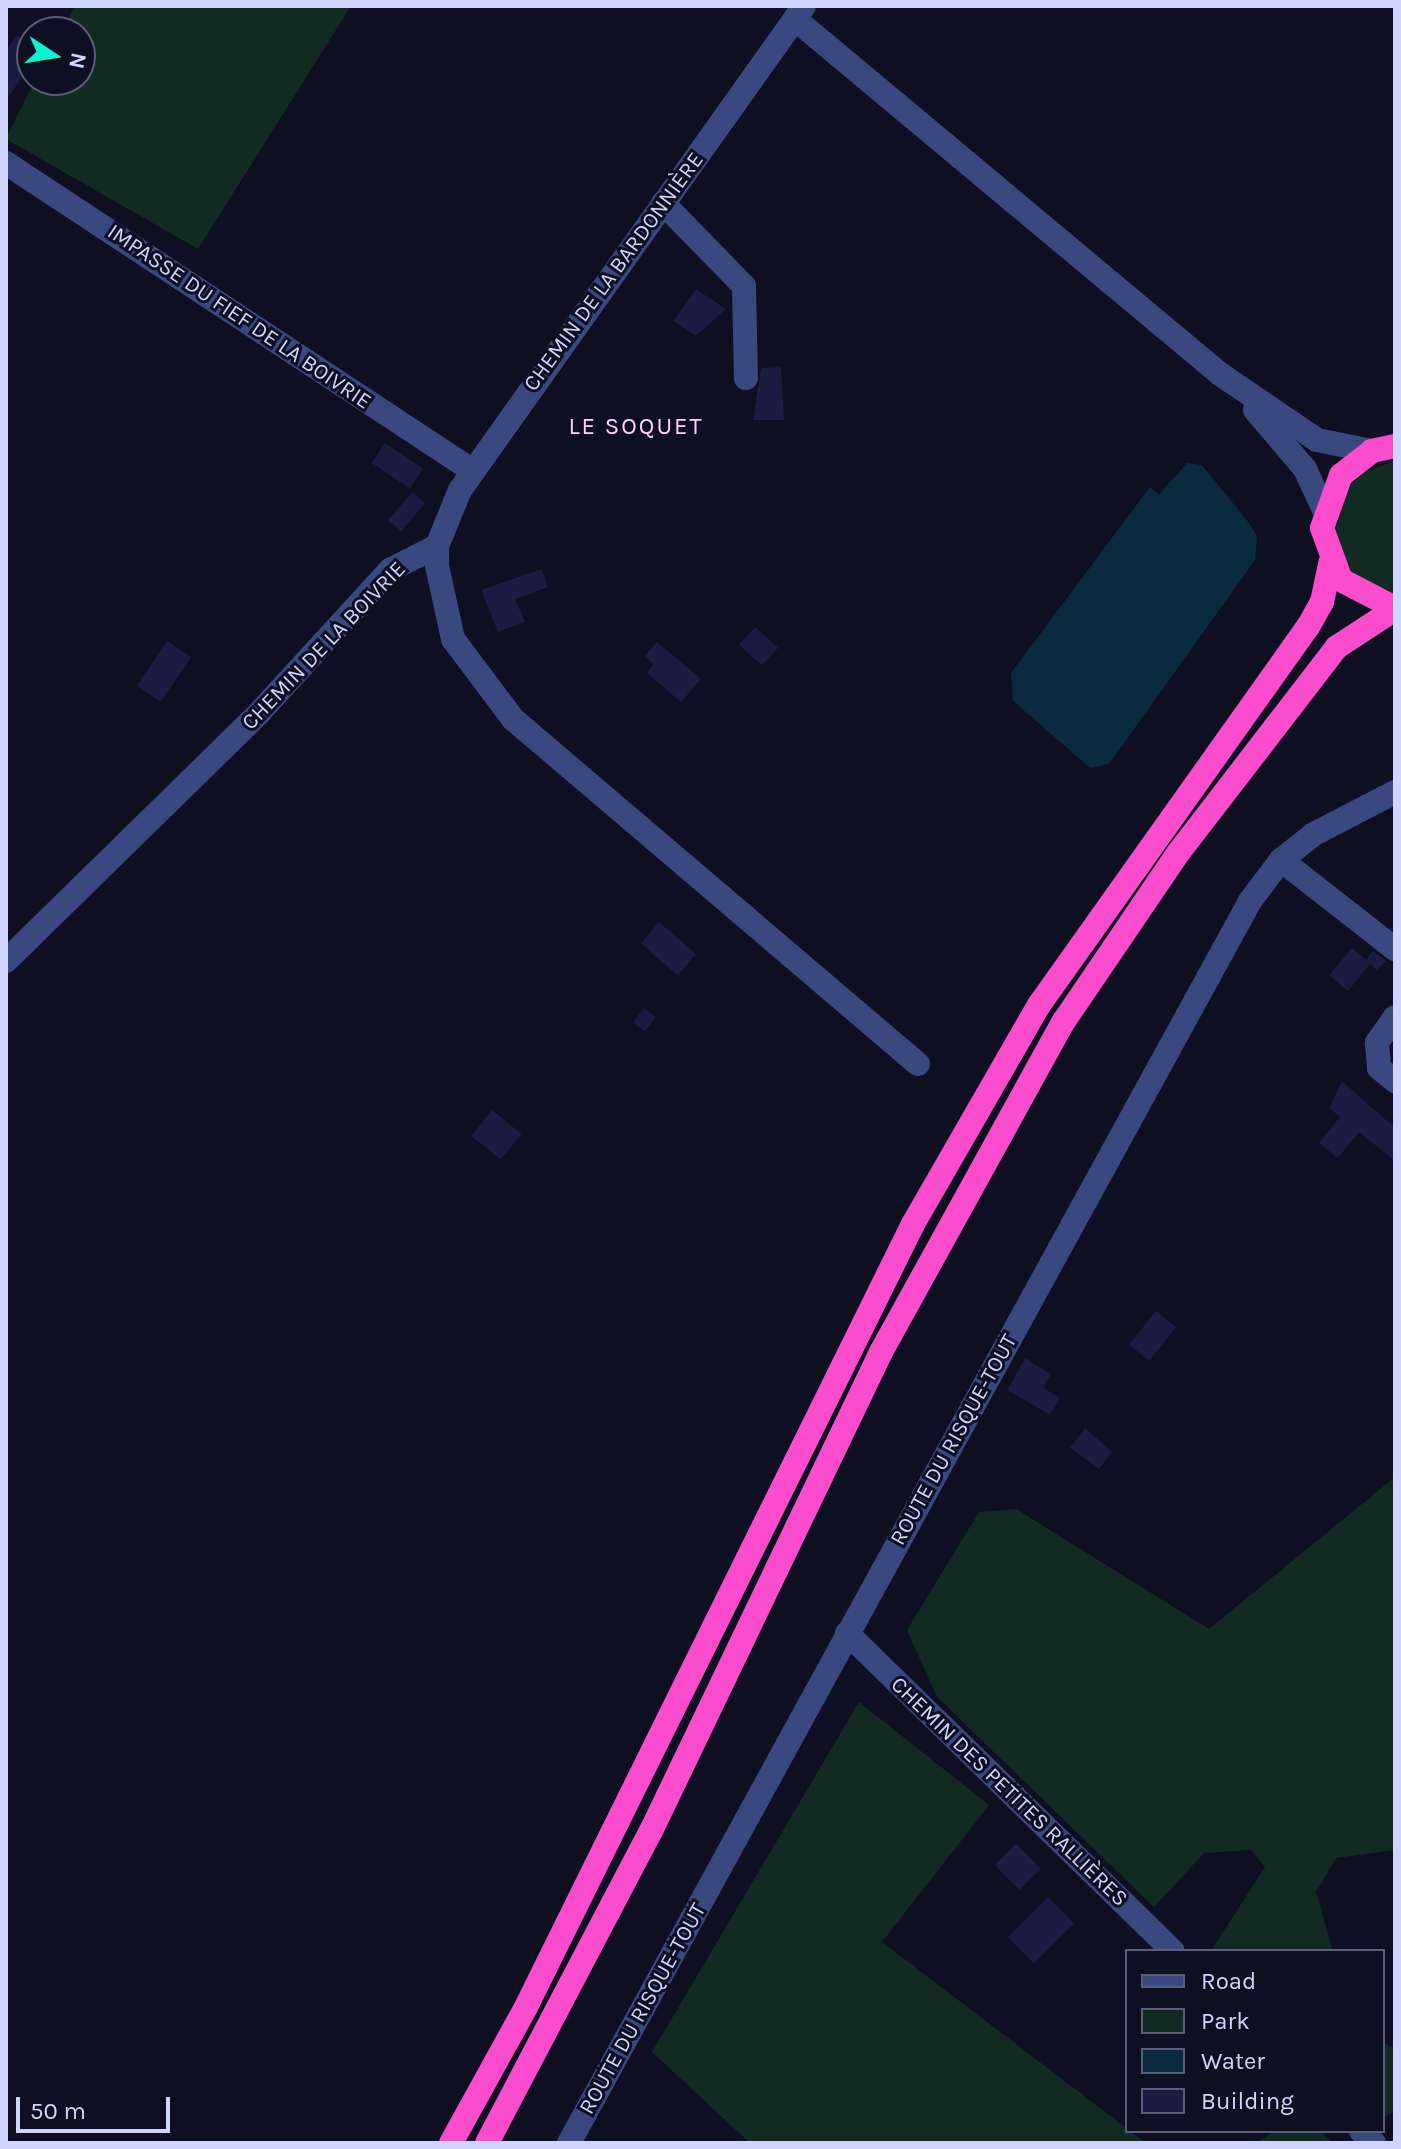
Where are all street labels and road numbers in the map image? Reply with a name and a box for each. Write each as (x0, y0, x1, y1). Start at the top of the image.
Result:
street label: CHEMIN DE LA BARDONNIÈRE (518, 147, 710, 397)
street label: IMPASSE DU FIEF DE LA BOIVRIE (102, 219, 376, 415)
street label: CHEMIN DE LA BOIVRIE (237, 556, 411, 736)
street label: ROUTE DU RISQUE-TOUT (885, 1330, 1023, 1550)
street label: CHEMIN DES PETITES RALLIÈRES (885, 1672, 1133, 1912)
street label: ROUTE DU RISQUE-TOUT (574, 1899, 712, 2119)

